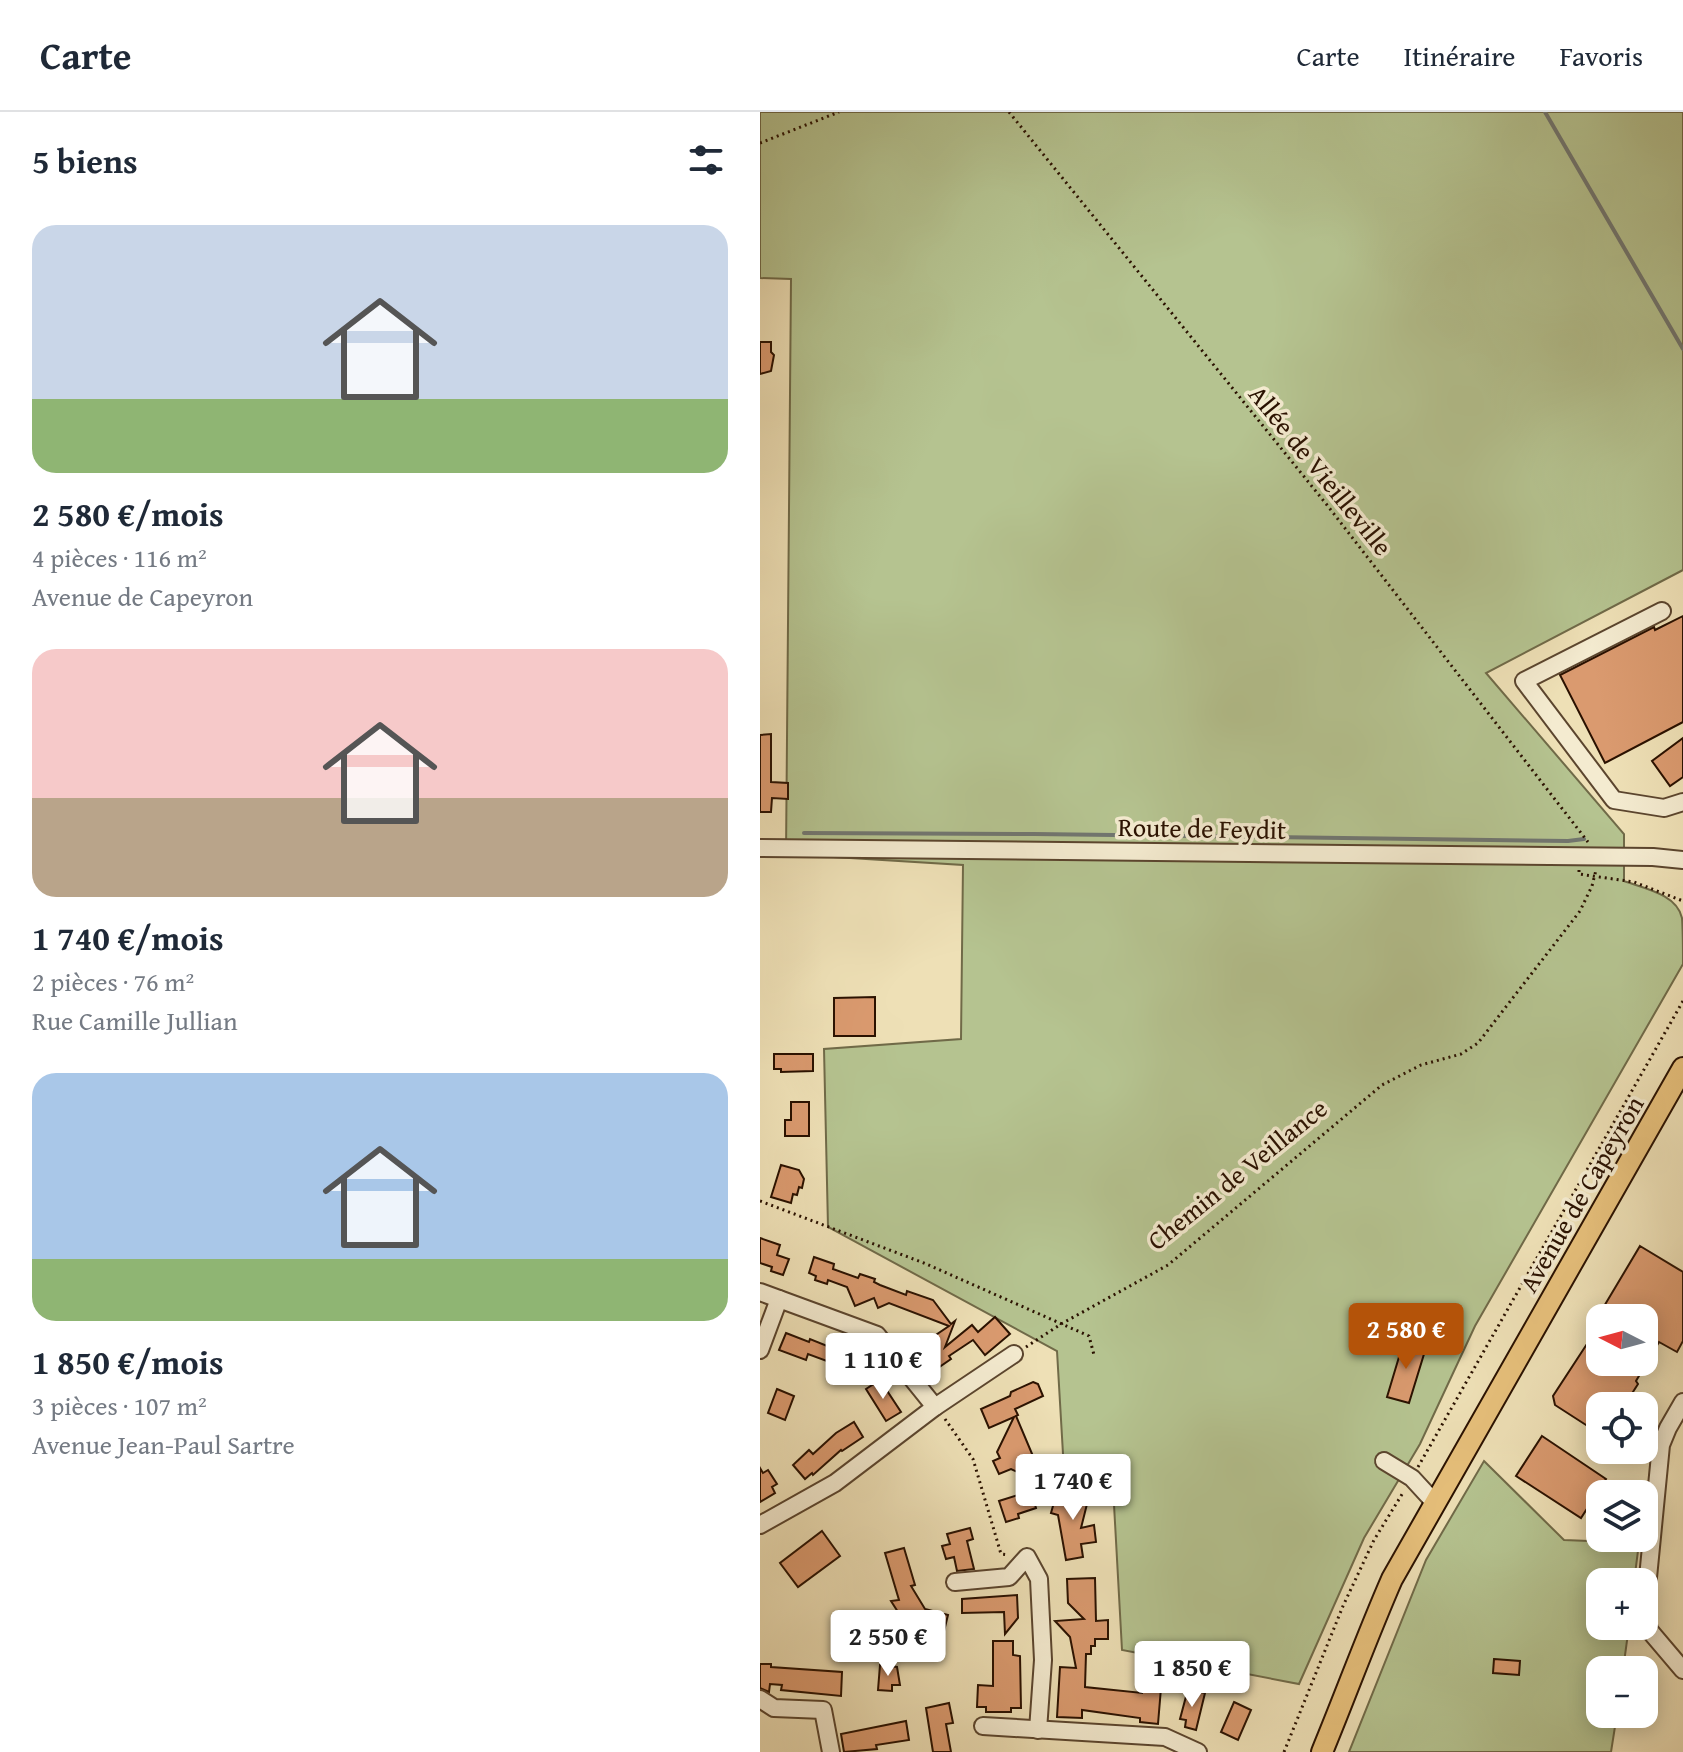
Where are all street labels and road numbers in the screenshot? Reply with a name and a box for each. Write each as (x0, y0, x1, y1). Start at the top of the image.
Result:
street label: Allée de Vieilleville (1240, 376, 1402, 564)
street label: Route de Feydit (1117, 807, 1287, 849)
street label: Avenue de Capeyron (1509, 1088, 1653, 1300)
street label: Chemin de Veillance (1139, 1089, 1335, 1259)

